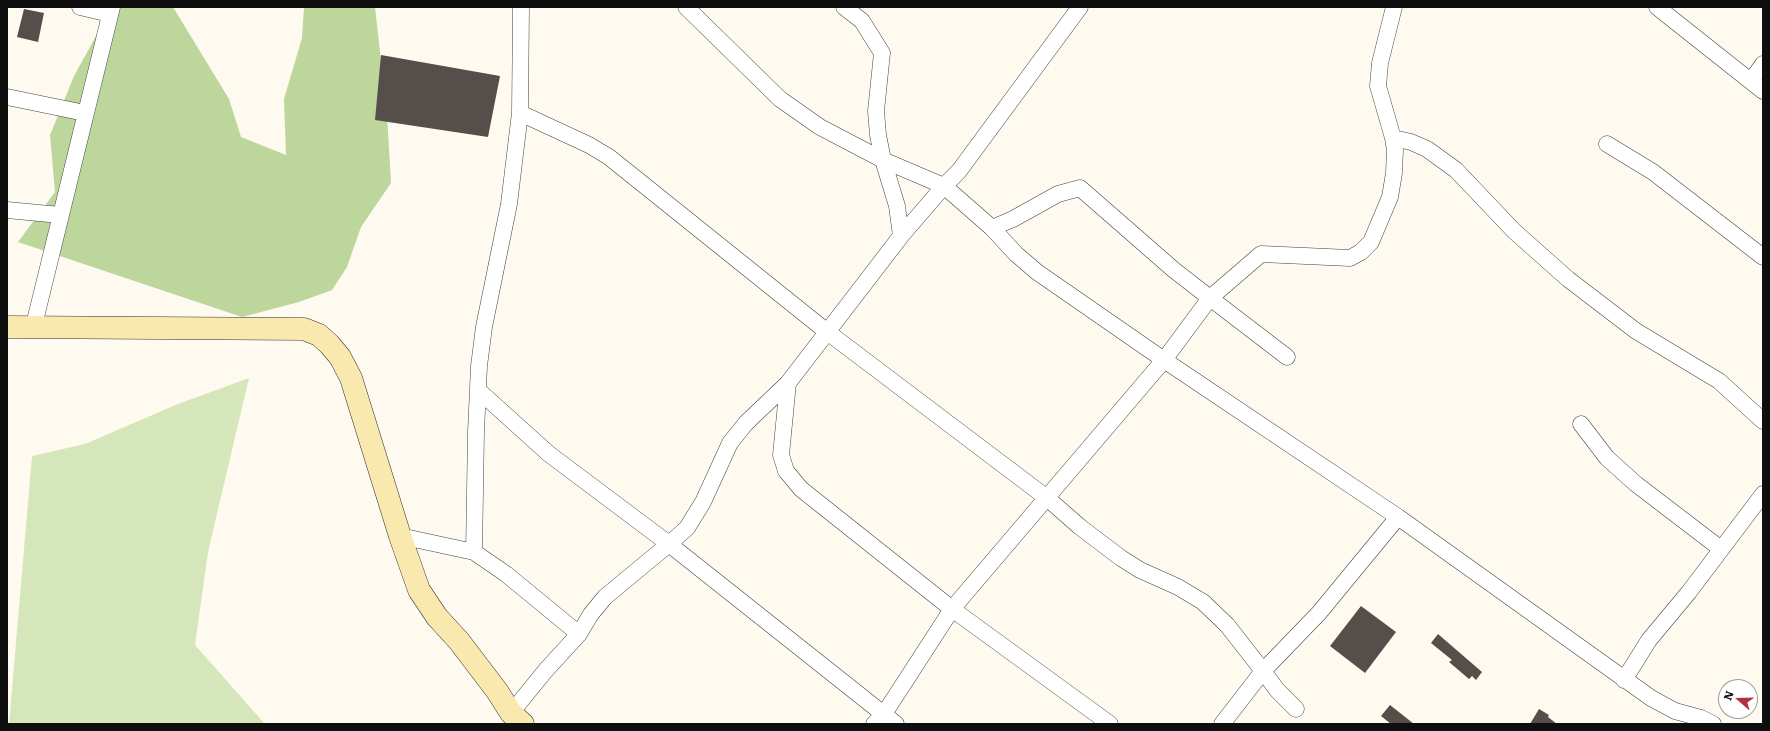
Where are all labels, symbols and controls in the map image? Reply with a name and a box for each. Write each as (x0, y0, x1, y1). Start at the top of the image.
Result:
north arrow (1718, 679, 1758, 719)
text: N (1719, 688, 1737, 702)

